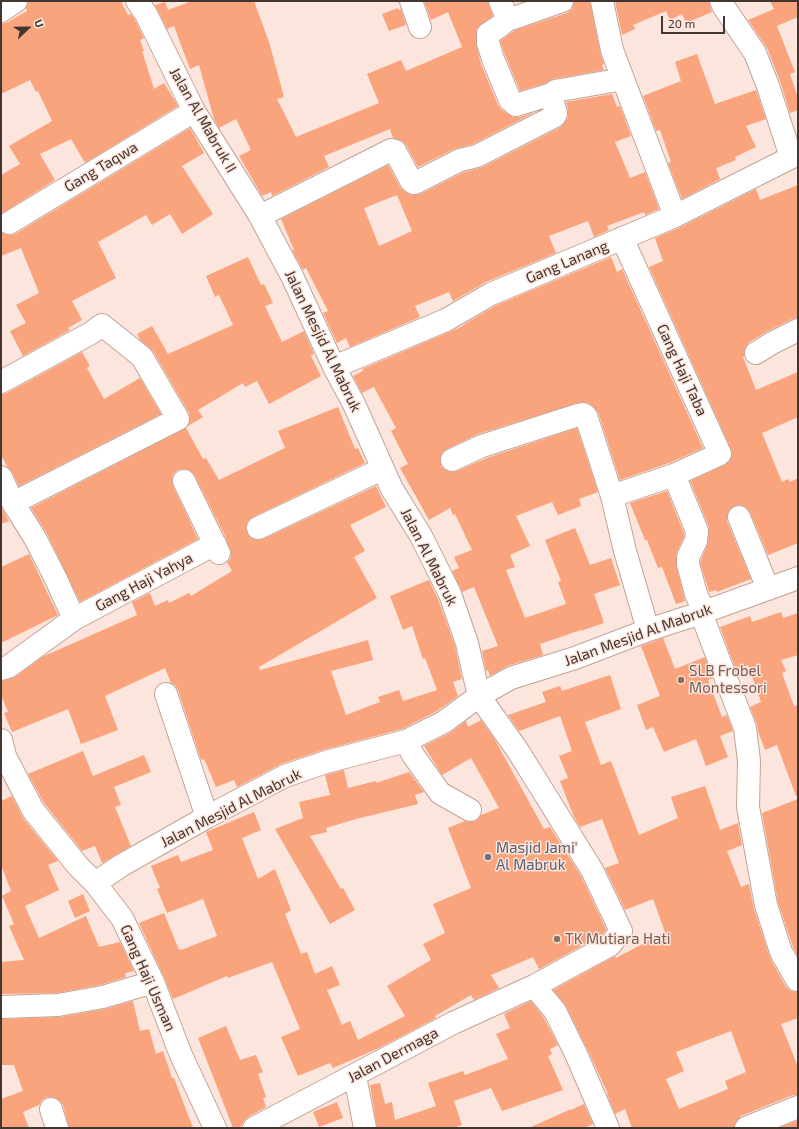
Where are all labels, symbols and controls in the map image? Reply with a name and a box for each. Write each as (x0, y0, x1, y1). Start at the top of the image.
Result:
north arrow (8, 8, 48, 48)
scale bar (663, 8, 727, 34)
text: 20 m (668, 16, 695, 30)
text: U (32, 17, 47, 29)
street label: Jalan Al Mabruk II (166, 64, 240, 176)
street label: Gang Taqwa (61, 138, 141, 196)
street label: Gang Lanang (523, 237, 611, 287)
street label: Jalan Mesjid Al Mabruk (281, 267, 365, 415)
street label: Gang Haji Taba (653, 321, 711, 419)
street label: Jalan Al Mabruk (397, 505, 461, 609)
street label: Gang Haji Yahya (92, 549, 196, 615)
street label: Jalan Mesjid Al Mabruk (562, 600, 714, 670)
place label: SLB Frobel Montessori (689, 662, 767, 697)
marker: SLB Frobel Montessori (676, 675, 686, 685)
street label: Jalan Mesjid Al Mabruk (158, 765, 304, 851)
place label: Masjid Jami' Al Mabruk (496, 839, 578, 874)
marker: Masjid Jami' Al Mabruk (483, 852, 493, 862)
street label: Gang Haji Usman (116, 922, 180, 1034)
place label: TK Mutiara Hati (565, 930, 671, 948)
marker: TK Mutiara Hati (552, 934, 562, 944)
street label: Jalan Dermaga (345, 1024, 441, 1086)

